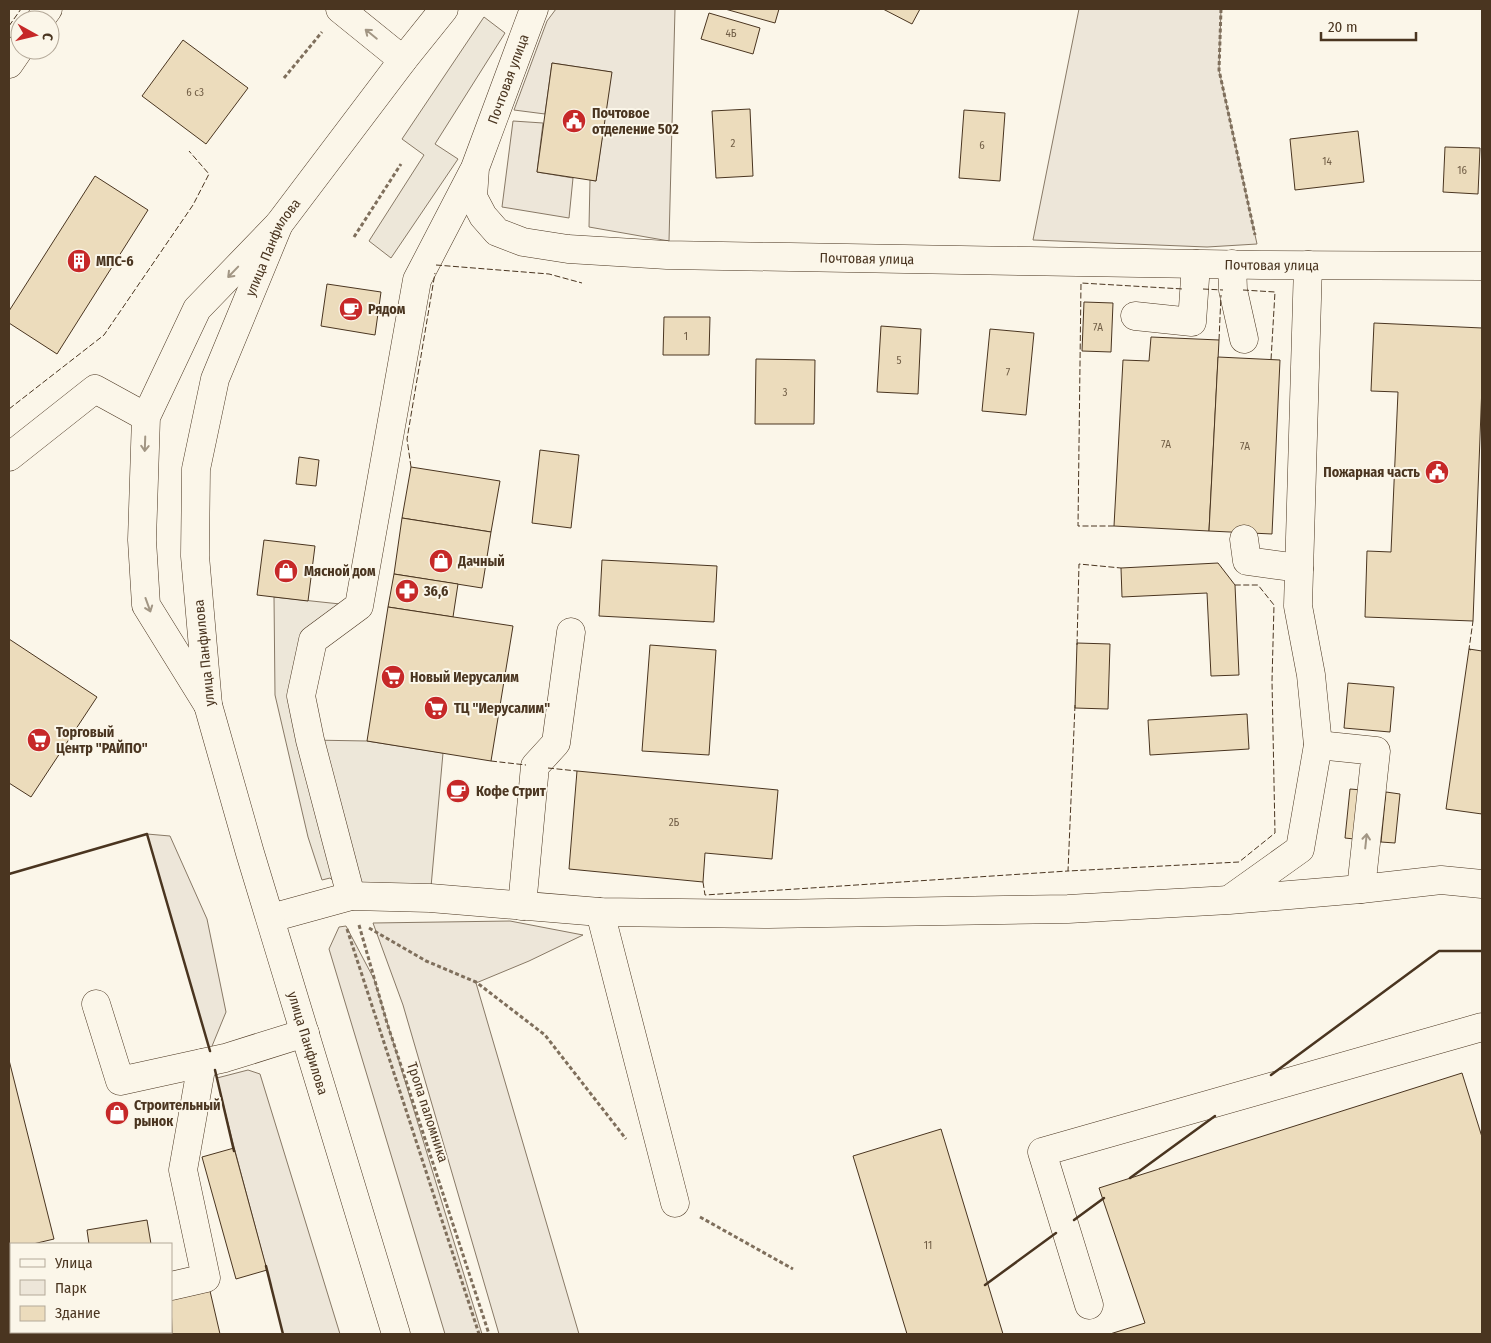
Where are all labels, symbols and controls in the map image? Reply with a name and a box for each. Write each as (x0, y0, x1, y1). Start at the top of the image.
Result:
north arrow (10, 10, 60, 60)
scale bar (1321, 10, 1416, 42)
text: 20 m (1328, 18, 1358, 36)
house number: 4Б (725, 27, 737, 40)
one-way arrow (365, 29, 378, 40)
text: С (38, 32, 56, 42)
street label: Почтовая улица (484, 32, 533, 126)
house number: 6 с3 (186, 86, 204, 99)
place label: Почтовое отделение 502 (592, 105, 679, 138)
public building icon: Почтовое отделение 502 (561, 108, 587, 134)
house number: 2 (731, 137, 736, 150)
house number: 6 (979, 139, 985, 152)
house number: 14 (1322, 155, 1332, 168)
house number: 16 (1457, 164, 1467, 177)
street label: улица Панфилова (242, 195, 304, 299)
building icon: МПС-6 (66, 248, 92, 274)
street label: Почтовая улица (820, 250, 915, 268)
place label: МПС-6 (96, 253, 134, 270)
street label: Почтовая улица (1224, 256, 1319, 274)
one-way arrow (226, 266, 239, 278)
cafe icon: Рядом (338, 296, 364, 322)
place label: Рядом (368, 301, 406, 318)
house number: 7А (1093, 321, 1103, 334)
house number: 1 (684, 330, 688, 343)
house number: 5 (896, 354, 902, 367)
house number: 7 (1006, 366, 1011, 379)
house number: 3 (783, 386, 788, 399)
one-way arrow (140, 435, 150, 451)
house number: 7А (1161, 438, 1171, 451)
house number: 7А (1240, 440, 1250, 453)
public building icon: Пожарная часть (1424, 459, 1450, 485)
place label: Пожарная часть (1323, 464, 1420, 481)
shop icon: Дачный (428, 548, 454, 574)
place label: Дачный (457, 553, 505, 570)
shop icon: Мясной дом (273, 558, 299, 584)
place label: Мясной дом (304, 563, 376, 580)
pharmacy icon: 36,6 (394, 578, 420, 604)
place label: 36,6 (423, 583, 448, 600)
one-way arrow (144, 597, 153, 612)
street label: улица Панфилова (190, 599, 219, 707)
supermarket icon: Новый Иерусалим (380, 664, 406, 690)
place label: Новый Иерусалим (410, 669, 519, 686)
supermarket icon: ТЦ "Иерусалим" (423, 695, 449, 721)
place label: ТЦ "Иерусалим" (454, 700, 550, 717)
place label: Торговый Центр "РАЙПО" (56, 724, 148, 757)
supermarket icon: Торговый Центр "РАЙПО" (26, 727, 52, 753)
cafe icon: Кофе Стрит (445, 778, 471, 804)
place label: Кофе Стрит (476, 783, 547, 800)
house number: 2Б (669, 816, 680, 829)
one-way arrow (1361, 833, 1371, 849)
street label: улица Панфилова (284, 989, 331, 1097)
street label: Тропа паломника (403, 1060, 452, 1165)
place label: Строительный рынок (134, 1097, 220, 1130)
shop icon: Строительный рынок (104, 1100, 130, 1126)
house number: 11 (924, 1239, 932, 1252)
legend (10, 1243, 172, 1333)
text: Улица (54, 1254, 93, 1272)
text: Парк (55, 1279, 86, 1297)
text: Здание (55, 1304, 101, 1322)

